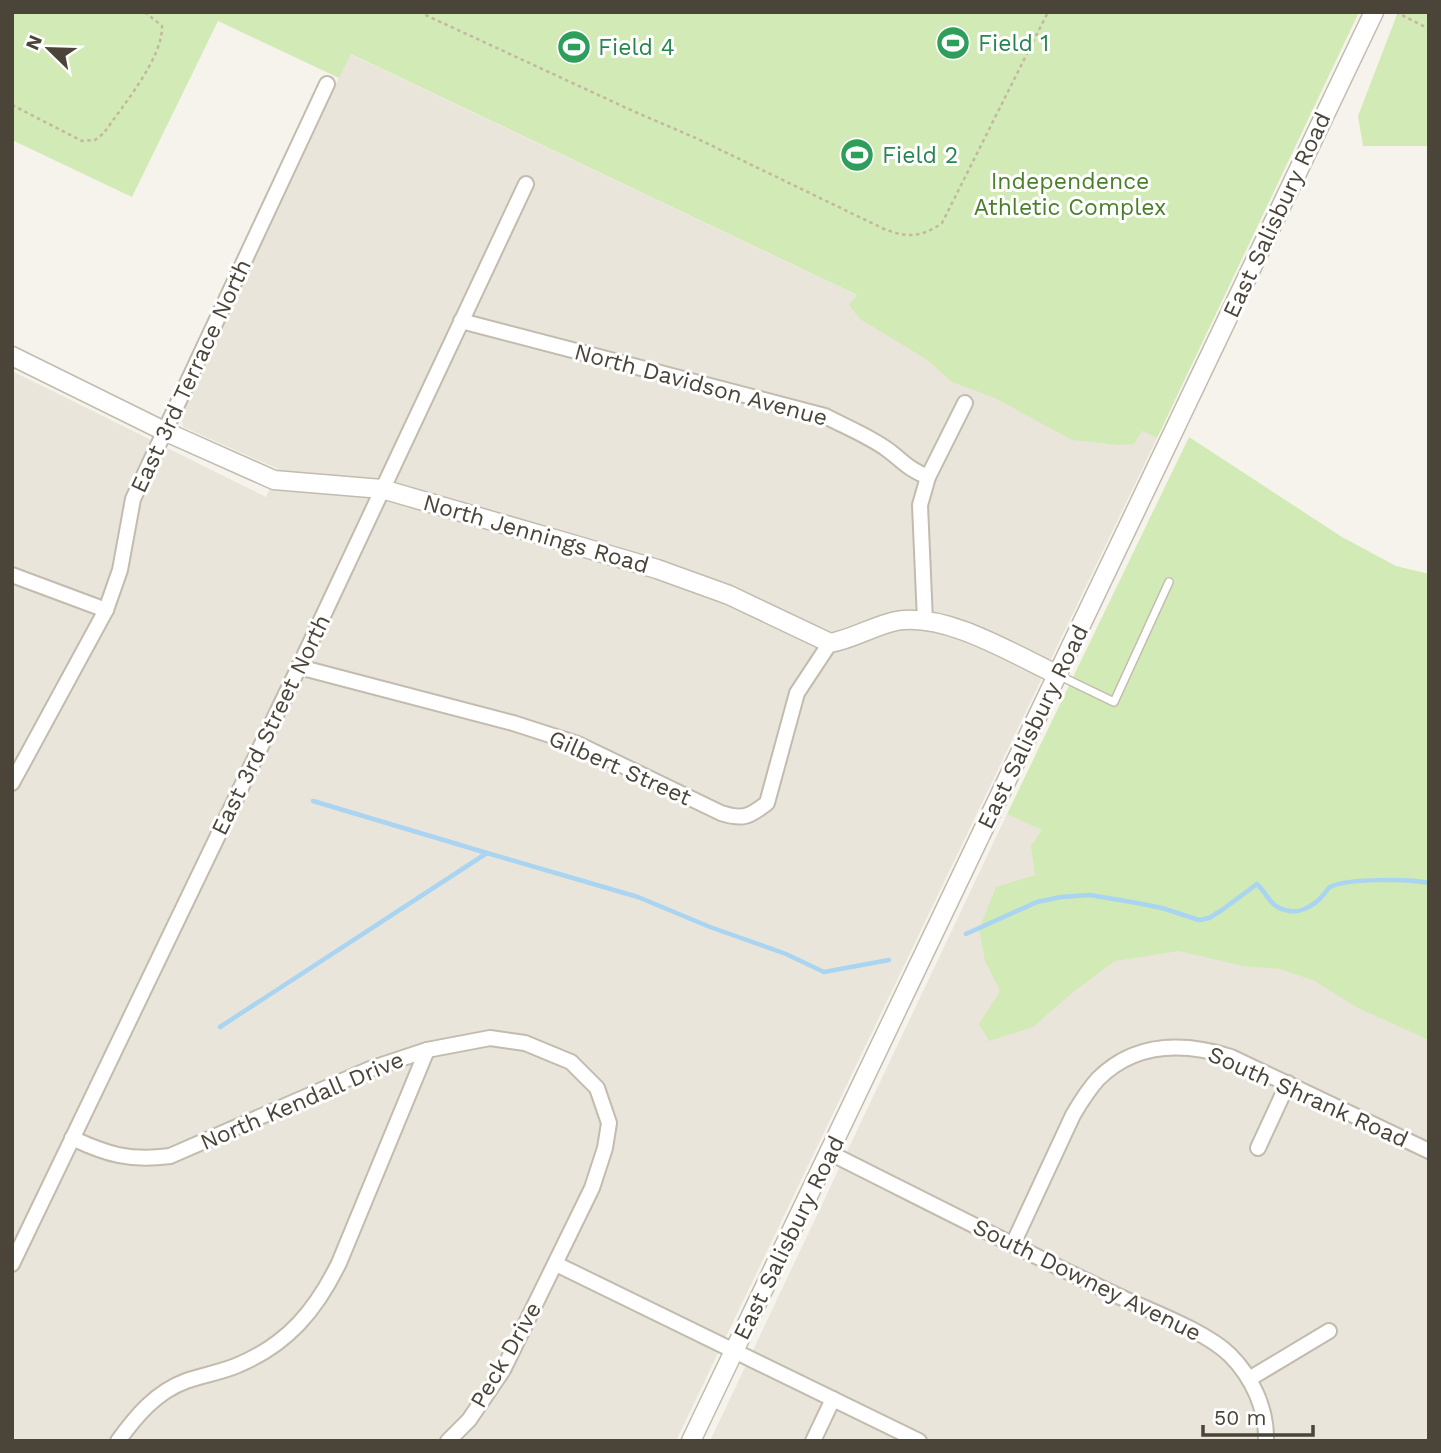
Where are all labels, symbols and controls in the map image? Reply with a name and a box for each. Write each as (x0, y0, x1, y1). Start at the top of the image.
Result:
north arrow (14, 14, 84, 84)
sports icon: Field 1 (934, 24, 972, 62)
sports icon: Field 4 (555, 28, 593, 66)
place label: Field 1 (978, 30, 1049, 57)
text: N (20, 32, 47, 54)
place label: Field 4 (598, 34, 675, 61)
street label: East Salisbury Road (1218, 108, 1336, 322)
sports icon: Field 2 (838, 136, 876, 174)
place label: Field 2 (882, 142, 958, 169)
park label: Independence Athletic Complex (974, 168, 1166, 221)
street label: East 3rd Terrace North (125, 255, 257, 497)
street label: North Davidson Avenue (571, 338, 831, 432)
street label: North Jennings Road (420, 489, 652, 579)
street label: East 3rd Street North (206, 610, 336, 840)
street label: East Salisbury Road (972, 621, 1094, 833)
street label: Gilbert Street (545, 725, 696, 812)
street label: South Shrank Road (1204, 1041, 1412, 1153)
street label: North Kendall Drive (196, 1046, 408, 1156)
street label: East Salisbury Road (728, 1132, 850, 1344)
street label: South Downey Avenue (969, 1213, 1205, 1347)
street label: Peck Drive (465, 1297, 547, 1413)
scale bar (1203, 1394, 1313, 1438)
text: 50 m (1214, 1405, 1266, 1430)

